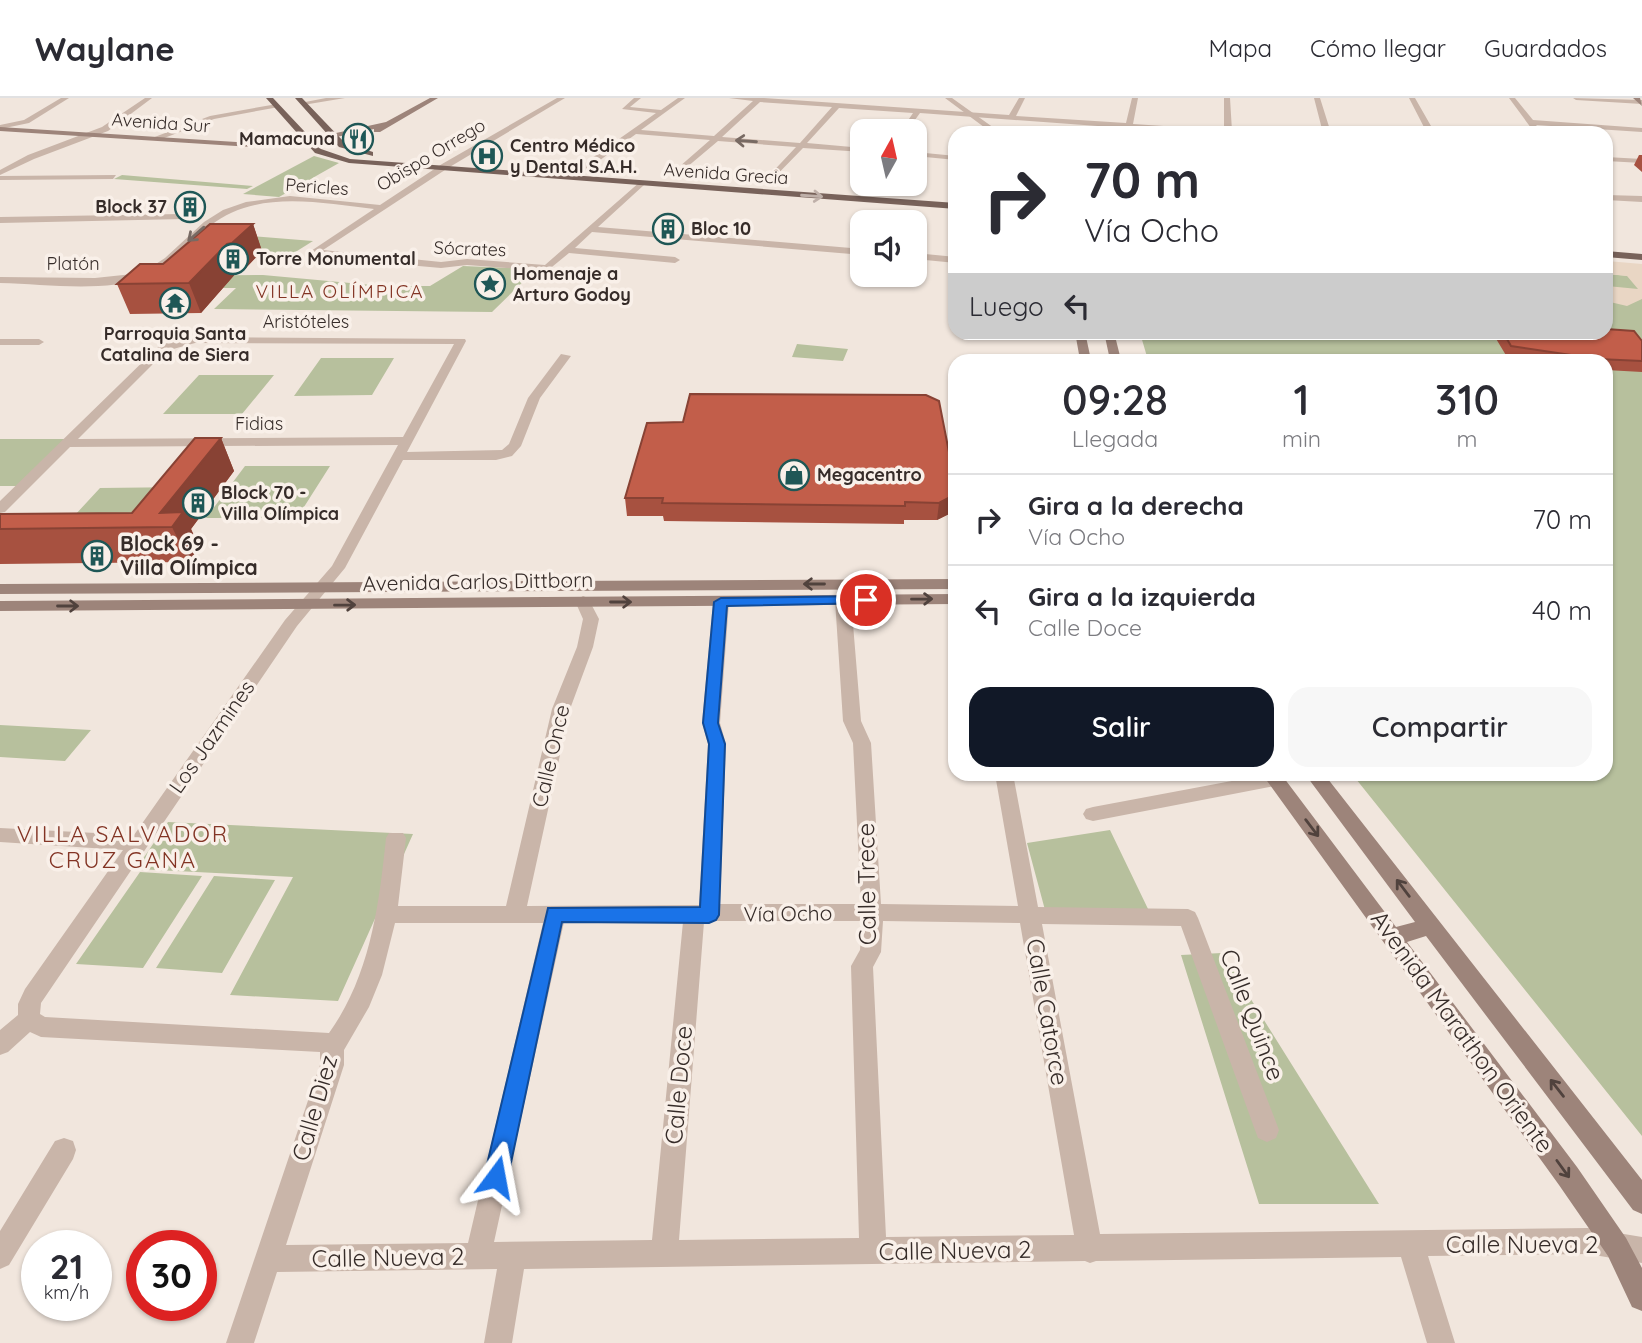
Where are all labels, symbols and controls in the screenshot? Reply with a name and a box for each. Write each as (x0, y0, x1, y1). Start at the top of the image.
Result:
text: Waylane (35, 28, 175, 69)
text: Mapa (1209, 33, 1272, 63)
text: Cómo llegar (1310, 33, 1446, 63)
text: Guardados (1484, 33, 1607, 63)
street label: Avenida Sur (111, 108, 211, 137)
street label: Obispo Orrego (372, 113, 489, 196)
north arrow (850, 119, 928, 196)
map controls (850, 119, 927, 287)
restaurant icon: Mamacuna (341, 122, 375, 156)
place label: Mamacuna (239, 127, 335, 150)
place label: Centro Médico y Dental S.A.H. (510, 134, 637, 178)
one-way arrow (735, 134, 758, 147)
hospital icon: Centro Médico y Dental S.A.H. (470, 139, 504, 173)
text: 70 m (1084, 149, 1200, 210)
icon: right (969, 154, 1060, 245)
street label: Avenida Grecia (663, 158, 789, 189)
street label: Pericles (285, 173, 349, 200)
building icon: Block 37 (173, 190, 207, 224)
one-way arrow (800, 190, 822, 203)
place label: Block 37 (95, 195, 167, 218)
button: sound (850, 210, 927, 287)
text: Vía Ocho (1084, 210, 1219, 250)
building icon: Bloc 10 (651, 212, 685, 246)
place label: Bloc 10 (691, 217, 751, 240)
one-way arrow (187, 226, 205, 242)
street label: Sócrates (433, 236, 507, 261)
building icon: Torre Monumental (216, 242, 250, 276)
place label: Torre Monumental (256, 247, 416, 270)
street label: Platón (46, 252, 100, 275)
place label: Homenaje a Arturo Godoy (513, 262, 631, 306)
place icon: Homenaje a Arturo Godoy (473, 267, 507, 301)
district label: VILLA OLÍMPICA (256, 279, 424, 303)
temple icon: Parroquia Santa Catalina de Siera (158, 286, 192, 320)
icon: left (1058, 287, 1096, 325)
text: Luego (969, 290, 1044, 323)
street label: Aristóteles (263, 310, 349, 333)
place label: Parroquia Santa Catalina de Siera (101, 322, 249, 366)
text: 09:28 (1062, 373, 1168, 426)
text: 1 (1293, 373, 1310, 426)
text: 310 (1435, 373, 1499, 426)
street label: Fidias (235, 412, 283, 435)
text: Llegada (1072, 424, 1158, 453)
text: min (1282, 424, 1321, 453)
text: m (1457, 424, 1478, 453)
shop icon: Megacentro (777, 458, 811, 492)
place label: Megacentro (817, 463, 922, 486)
place label: Block 70 - Villa Olímpica (221, 481, 339, 525)
building icon: Block 70 - Villa Olímpica (181, 486, 215, 520)
text: Gira a la derecha (1028, 489, 1244, 522)
icon: right (969, 501, 1007, 539)
text: 70 m (1532, 503, 1592, 536)
text: Vía Ocho (1028, 522, 1125, 551)
place label: Block 69 - Villa Olímpica (120, 530, 258, 580)
building icon: Block 69 - Villa Olímpica (80, 539, 114, 573)
street label: Avenida Carlos Dittborn (362, 566, 593, 596)
pin (836, 570, 896, 630)
one-way arrow (803, 577, 826, 591)
text: Gira a la izquierda (1028, 580, 1256, 613)
icon: arrive (847, 581, 885, 619)
icon: left (969, 592, 1007, 630)
one-way arrow (910, 593, 933, 606)
text: 40 m (1532, 594, 1592, 627)
one-way arrow (609, 595, 632, 609)
one-way arrow (333, 598, 356, 611)
one-way arrow (56, 599, 79, 613)
text: Calle Doce (1028, 613, 1142, 642)
street label: Los Jazmines (163, 675, 260, 798)
button: Salir (969, 687, 1274, 767)
button: Compartir (1288, 687, 1592, 767)
street label: Calle Once (526, 702, 574, 810)
district label: VILLA SALVADOR CRUZ GANA (17, 819, 229, 874)
one-way arrow (1304, 819, 1319, 838)
street label: Calle Trece (850, 823, 882, 945)
one-way arrow (1395, 880, 1410, 898)
street label: Vía Ocho (743, 899, 833, 927)
street label: Avenida Marathon Oriente (1365, 904, 1561, 1158)
street label: Calle Catorce (1020, 936, 1076, 1088)
street label: Calle Quince (1214, 945, 1292, 1085)
street label: Calle Doce (658, 1024, 698, 1146)
street label: Calle Diez (285, 1051, 343, 1164)
one-way arrow (1549, 1079, 1564, 1097)
position arrow (459, 1140, 533, 1214)
one-way arrow (1556, 1159, 1570, 1178)
street label: Calle Nueva 2 (1446, 1229, 1598, 1259)
speed limit sign: 30 (126, 1230, 217, 1321)
street label: Calle Nueva 2 (878, 1234, 1032, 1266)
street label: Calle Nueva 2 (311, 1241, 465, 1273)
text: 21 (50, 1244, 83, 1288)
text: km/h (44, 1281, 89, 1304)

